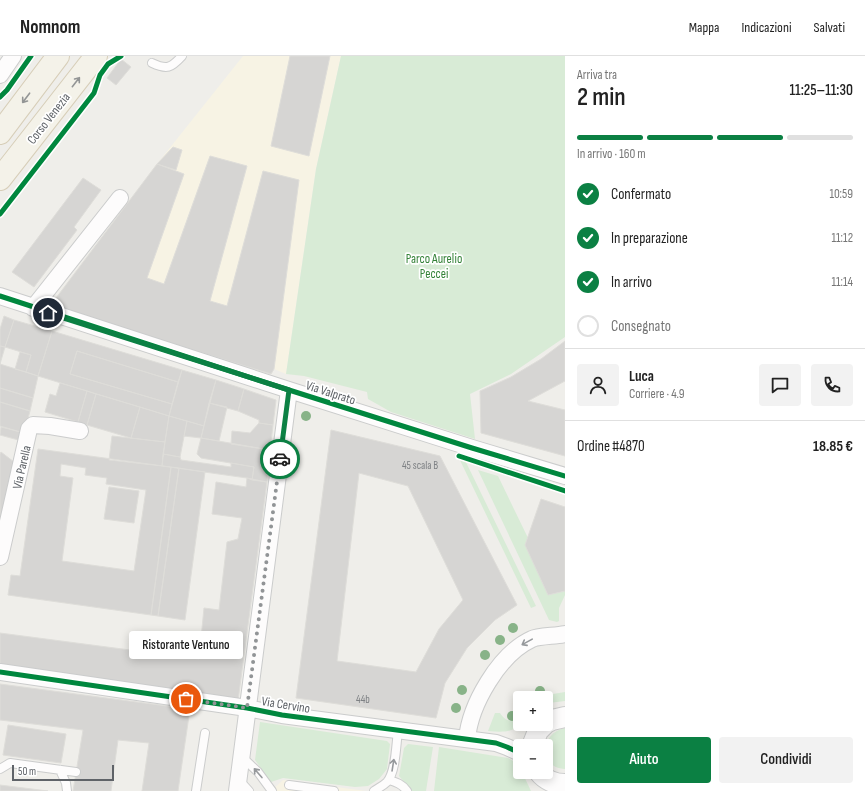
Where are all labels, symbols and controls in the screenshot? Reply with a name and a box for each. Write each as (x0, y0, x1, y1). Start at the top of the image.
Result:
text: Nomnom (20, 16, 80, 39)
text: Mappa (689, 19, 719, 36)
text: Indicazioni (741, 19, 792, 36)
text: Salvati (814, 19, 845, 36)
text: Arriva tra (577, 67, 617, 83)
one-way arrow (71, 77, 80, 88)
text: 11:25–11:30 (789, 81, 853, 100)
text: 2 min (577, 82, 626, 113)
street label: Corso Venezia (24, 90, 74, 148)
one-way arrow (22, 93, 30, 104)
text: In arrivo · 160 m (577, 146, 646, 162)
icon: check (577, 183, 599, 205)
text: Confermato (611, 185, 671, 204)
text: 10:59 (829, 186, 853, 202)
icon: check (577, 227, 599, 249)
text: In preparazione (611, 229, 688, 248)
text: 11:12 (831, 230, 853, 246)
park label: Parco Aurelio Peccei (406, 251, 462, 282)
icon: check (577, 271, 599, 293)
text: In arrivo (611, 273, 652, 292)
text: 11:14 (831, 274, 853, 290)
pin (31, 296, 65, 330)
icon: home (37, 302, 59, 324)
text: Consegnato (611, 317, 671, 336)
button: person (577, 364, 619, 406)
button: chat (759, 364, 801, 406)
button: phone (811, 364, 853, 406)
text: Luca (629, 367, 654, 386)
street label: Via Valprato (304, 377, 358, 408)
text: Corriere · 4.9 (629, 386, 685, 402)
text: Ordine #4870 (577, 437, 645, 456)
text: 18.85 € (813, 437, 853, 456)
courier (260, 439, 300, 479)
street label: Via Parella (9, 444, 35, 491)
icon: car (269, 448, 291, 470)
house number: 45 scala B (402, 459, 438, 472)
callout: Ristorante Ventuno (129, 631, 243, 659)
text: Ristorante Ventuno (142, 637, 230, 653)
one-way arrow (521, 638, 533, 646)
pin (169, 682, 203, 716)
icon: bag (175, 688, 197, 710)
map controls (513, 691, 553, 779)
button: + (513, 691, 553, 731)
street label: Via Cervino (260, 693, 311, 717)
house number: 44b (356, 693, 370, 706)
button: Aiuto (577, 737, 711, 783)
button: Condividi (719, 737, 853, 783)
button: − (513, 739, 553, 779)
one-way arrow (389, 759, 397, 772)
scale bar (12, 763, 114, 782)
text: 50 m (18, 765, 36, 778)
one-way arrow (254, 769, 263, 779)

